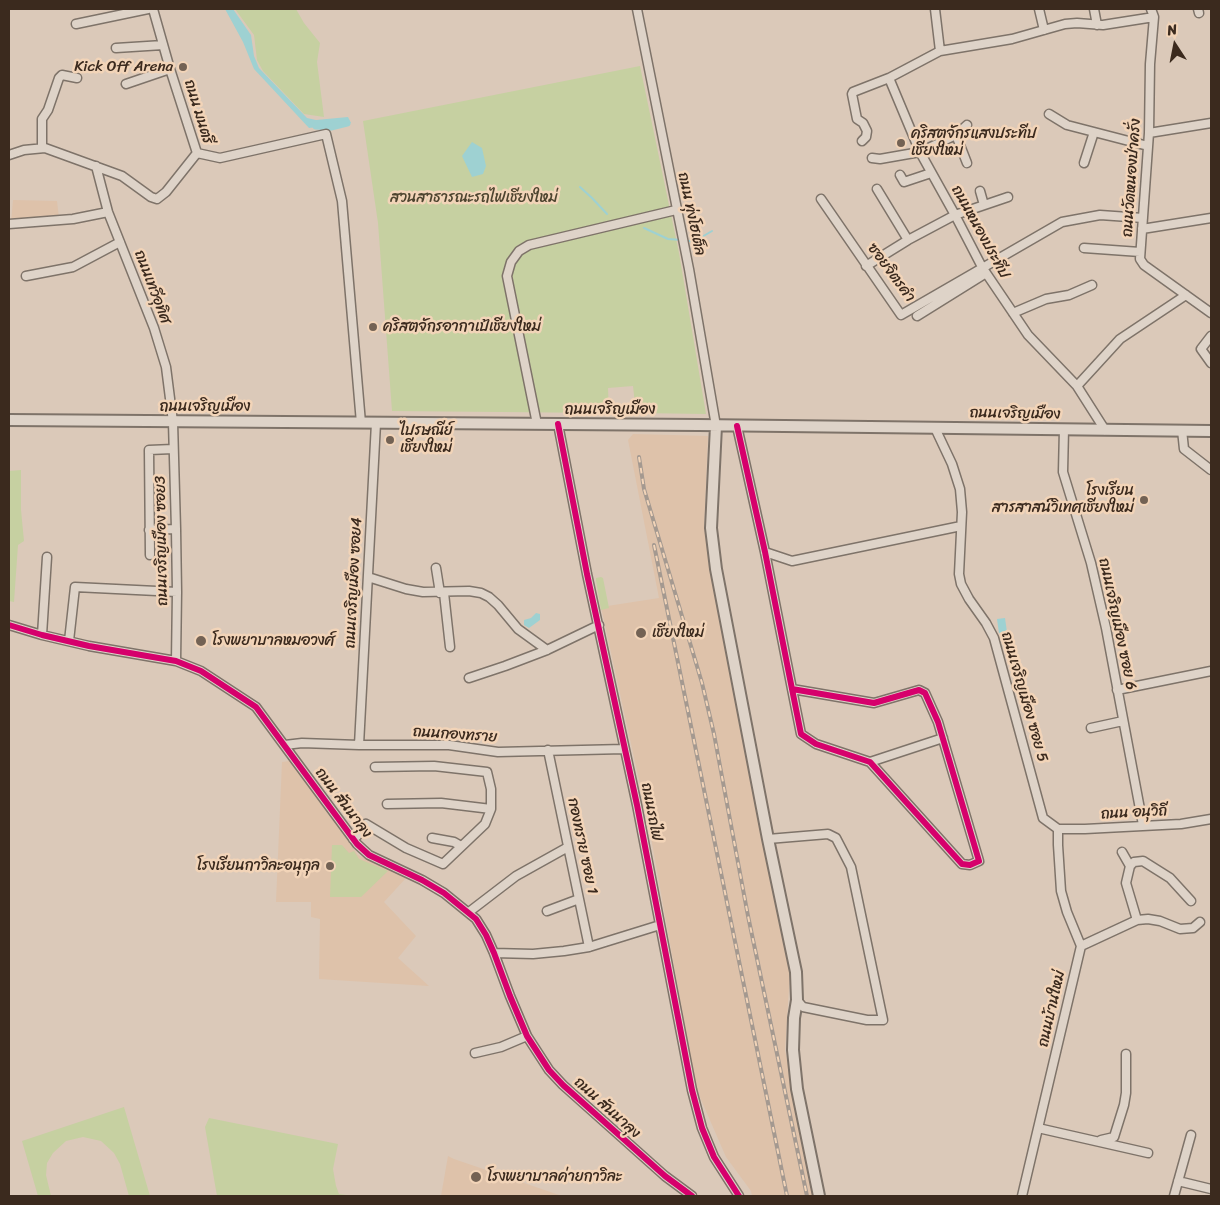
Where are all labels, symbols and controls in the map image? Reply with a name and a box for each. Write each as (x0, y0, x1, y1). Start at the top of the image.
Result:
text: N (1165, 17, 1179, 43)
north arrow (1150, 20, 1200, 70)
place label: Kick Off Arena (74, 58, 173, 76)
marker: Kick Off Arena (177, 61, 189, 73)
street label: ถนน มนตรี (180, 78, 216, 146)
street label: ถนนวัดหนองป่าครั่ง (1119, 118, 1145, 238)
place label: คริสตจักรแสงประทีป เชียงใหม่ (911, 125, 1036, 160)
marker: คริสตจักรแสงประทีป เชียงใหม่ (895, 137, 907, 149)
street label: ถนน ทุ่งโฮเต็ล (673, 171, 709, 257)
street label: ถนนหนองประทีป (947, 182, 1013, 282)
park label: สวนสาธารณะรถไฟเชียงใหม่ (390, 189, 558, 207)
street label: ซอยจิตรคำ (863, 240, 919, 306)
street label: ถนนเทวีอุทิศ (130, 248, 174, 326)
place label: คริสตจักรอากาเป้เชียงใหม่ (383, 318, 541, 336)
marker: คริสตจักรอากาเป้เชียงใหม่ (367, 321, 379, 333)
street label: ถนนเจริญเมือง (160, 398, 250, 416)
street label: ถนนเจริญเมือง (565, 401, 655, 419)
street label: ถนนเจริญเมือง (969, 404, 1061, 424)
place label: ไปรษณีย์ เชียงใหม่ (400, 422, 453, 457)
marker: ไปรษณีย์ เชียงใหม่ (384, 434, 396, 446)
street label: ถนนเจริญเมือง ซอย3 (152, 476, 172, 606)
place label: โรงเรียน สารสาสน์วิเทศเชียงใหม่ (992, 482, 1134, 517)
marker: โรงเรียน สารสาสน์วิเทศเชียงใหม่ (1138, 494, 1150, 506)
street label: ถนนเจริญเมือง ซอย4 (342, 517, 366, 649)
street label: ถนนเจริญเมือง ซอย 6 (1094, 556, 1140, 692)
place label: เชียงใหม่ (652, 624, 704, 642)
marker: เชียงใหม่ (634, 626, 648, 640)
street label: ถนนเจริญเมือง ซอย 5 (997, 630, 1051, 764)
place label: โรงพยาบาลหมอวงศ์ (212, 632, 335, 650)
marker: โรงพยาบาลหมอวงศ์ (194, 634, 208, 648)
street label: ถนนกองทราย (412, 723, 498, 747)
street label: ถนน สันนาลุง (311, 764, 375, 842)
street label: ถนนรถไฟ (637, 781, 665, 843)
street label: กองทราย ซอย 1 (563, 796, 601, 896)
street label: ถนน อนุวิถี (1100, 802, 1168, 824)
place label: โรงเรียนกาวิละอนุกุล (197, 857, 320, 875)
marker: โรงเรียนกาวิละอนุกุล (324, 860, 336, 872)
street label: ถนนบ้านใหม่ (1034, 969, 1070, 1049)
street label: ถนน สันนาลุง (570, 1073, 644, 1143)
place label: โรงพยาบาลค่ายกาวิละ (487, 1168, 622, 1186)
marker: โรงพยาบาลค่ายกาวิละ (469, 1170, 483, 1184)

